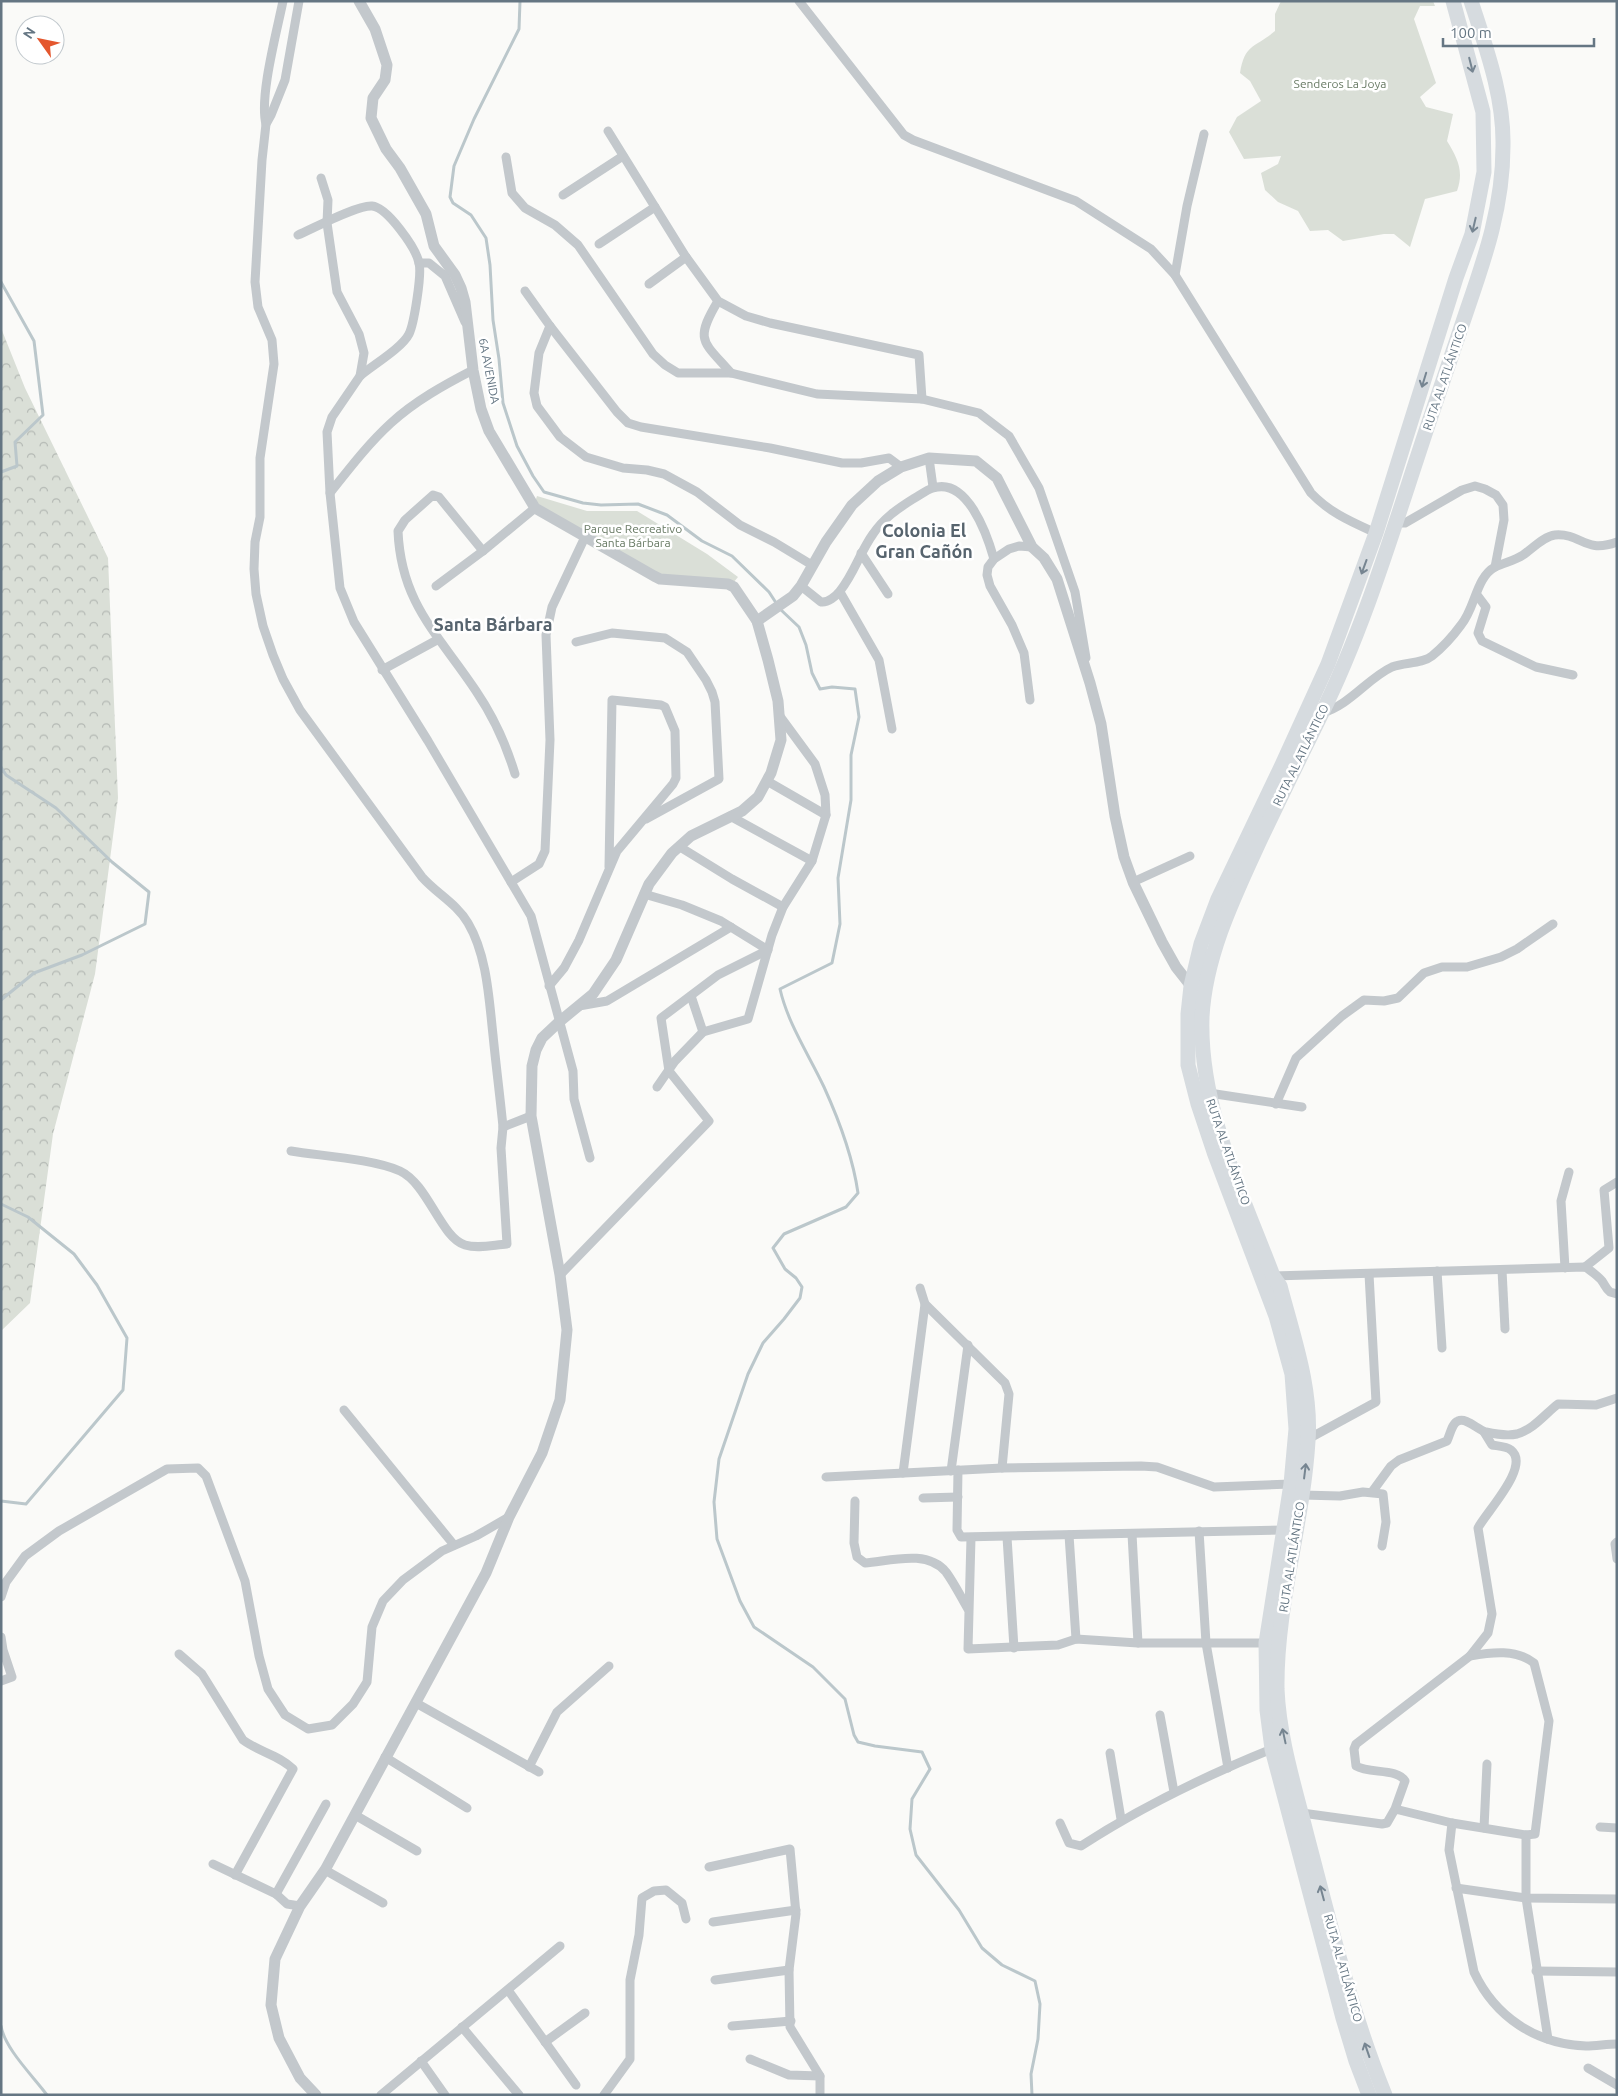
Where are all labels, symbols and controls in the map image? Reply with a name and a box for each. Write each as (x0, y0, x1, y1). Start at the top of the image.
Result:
north arrow (15, 15, 65, 65)
scale bar (1443, 15, 1594, 47)
text: N (20, 24, 39, 42)
text: 100 m (1450, 24, 1492, 41)
one-way arrow (1467, 56, 1476, 72)
park label: Senderos La Joya (1294, 77, 1386, 90)
one-way arrow (1469, 216, 1478, 232)
street label: RUTA AL ATLÁNTICO (1420, 322, 1469, 432)
street label: 6A AVENIDA (477, 337, 502, 405)
one-way arrow (1419, 371, 1429, 387)
district label: Colonia El Gran Cañón (875, 520, 973, 561)
park label: Parque Recreativo Santa Bárbara (584, 522, 682, 549)
one-way arrow (1359, 559, 1368, 575)
district label: Santa Bárbara (434, 614, 552, 634)
street label: RUTA AL ATLÁNTICO (1270, 702, 1331, 808)
street label: RUTA AL ATLÁNTICO (1204, 1097, 1253, 1207)
one-way arrow (1300, 1463, 1310, 1479)
street label: RUTA AL ATLÁNTICO (1276, 1501, 1307, 1613)
one-way arrow (1278, 1728, 1288, 1744)
one-way arrow (1317, 1886, 1327, 1902)
street label: RUTA AL ATLÁNTICO (1322, 1912, 1365, 2023)
one-way arrow (1362, 2042, 1371, 2058)

